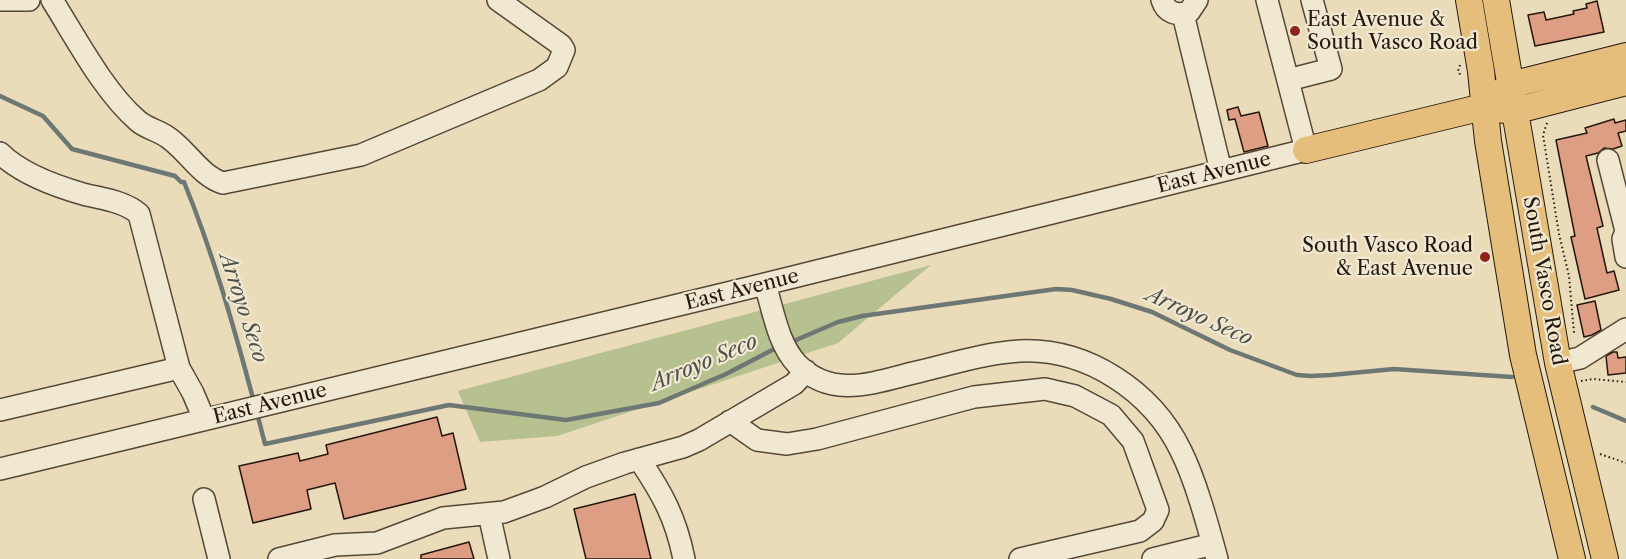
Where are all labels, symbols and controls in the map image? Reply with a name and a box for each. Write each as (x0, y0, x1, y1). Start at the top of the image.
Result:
place label: East Avenue & South Vasco Road (1307, 8, 1478, 55)
marker: East Avenue & South Vasco Road (1288, 24, 1302, 38)
street label: East Avenue (1155, 147, 1273, 199)
street label: South Vasco Road (1517, 195, 1571, 367)
place label: South Vasco Road & East Avenue (1302, 234, 1473, 281)
water label: Arroyo Seco (213, 250, 273, 366)
marker: South Vasco Road & East Avenue (1478, 250, 1492, 264)
street label: East Avenue (683, 264, 801, 316)
water label: Arroyo Seco (1142, 282, 1256, 352)
water label: Arroyo Seco (647, 329, 761, 397)
street label: East Avenue (211, 378, 329, 430)

